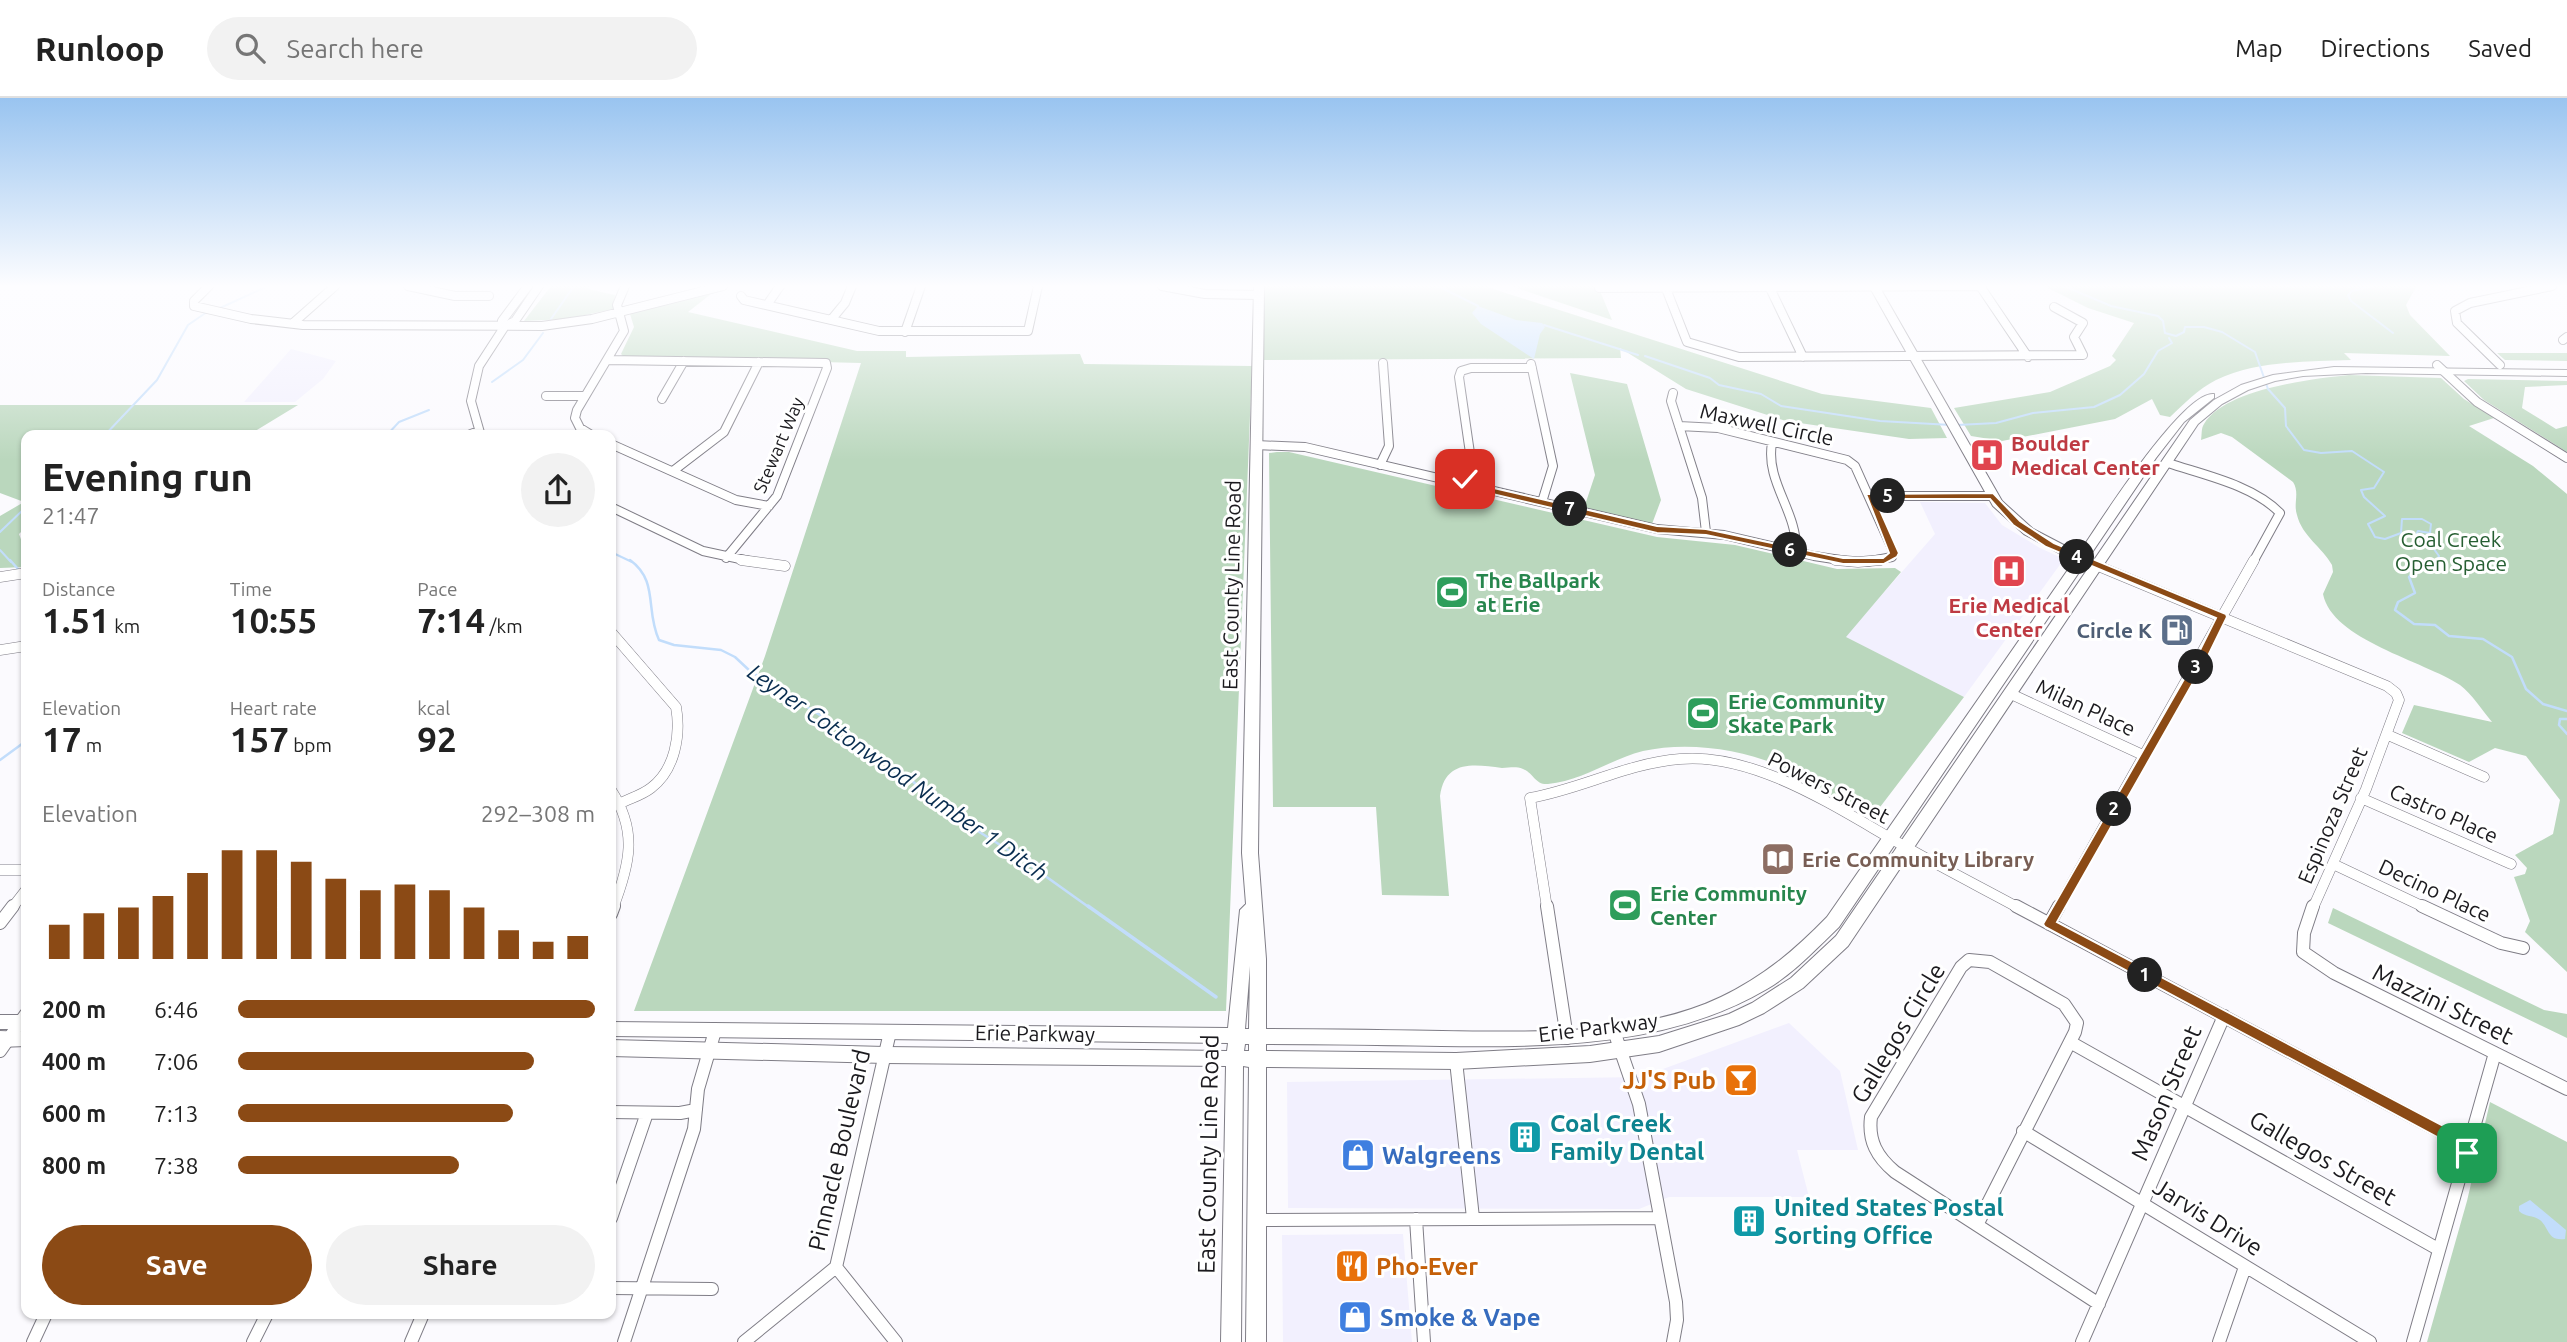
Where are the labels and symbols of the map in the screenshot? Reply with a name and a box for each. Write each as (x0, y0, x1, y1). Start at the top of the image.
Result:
street label: Stewart Way (749, 394, 807, 496)
street label: Maxwell Circle (1698, 398, 1836, 450)
place label: Boulder Medical Center (2011, 431, 2160, 479)
hospital icon: Boulder Medical Center (1968, 436, 2006, 474)
pin (1435, 449, 1495, 509)
pin: 5 (1870, 478, 1906, 514)
street label: East County Line Road (1217, 480, 1245, 690)
pin: 7 (1552, 492, 1588, 526)
park label: Coal Creek Open Space (2395, 527, 2507, 575)
pin: 6 (1772, 532, 1808, 568)
pin: 4 (2060, 540, 2094, 574)
hospital icon: Erie Medical Center (1990, 552, 2028, 590)
place label: The Ballpark at Erie (1476, 568, 1601, 616)
sports icon: The Ballpark at Erie (1433, 573, 1471, 611)
place label: Erie Medical Center (1949, 593, 2069, 641)
fuel station icon: Circle K (2158, 611, 2196, 649)
place label: Circle K (2077, 618, 2152, 642)
pin: 3 (2178, 650, 2214, 684)
water label: Leyner Cottonwood Number 1 Ditch (743, 659, 1053, 885)
street label: Milan Place (2033, 674, 2139, 740)
place label: Erie Community Skate Park (1728, 689, 1885, 737)
sports icon: Erie Community Skate Park (1684, 694, 1722, 732)
street label: Espinoza Street (2292, 743, 2372, 887)
street label: Powers Street (1764, 746, 1894, 828)
street label: Castro Place (2386, 778, 2502, 848)
pin: 2 (2096, 792, 2132, 826)
library icon: Erie Community Library (1759, 840, 1797, 878)
place label: Erie Community Library (1802, 847, 2034, 871)
street label: Decino Place (2375, 854, 2495, 926)
place label: Erie Community Center (1650, 881, 1807, 929)
sports icon: Erie Community Center (1606, 886, 1644, 924)
street label: Gallegos Circle (1846, 958, 1950, 1108)
pin: 1 (2128, 958, 2162, 992)
street label: Mazzini Street (2368, 958, 2518, 1050)
street label: Erie Parkway (1537, 1008, 1659, 1046)
street label: Erie Parkway (975, 1020, 1095, 1046)
street label: Mason Street (2125, 1021, 2207, 1164)
street label: East County Line Road (1192, 1034, 1224, 1274)
street label: Pinnacle Boulevard (803, 1047, 875, 1253)
bar icon: JJ'S Pub (1722, 1061, 1760, 1099)
place label: JJ'S Pub (1622, 1067, 1716, 1094)
street label: Gallegos Street (2245, 1105, 2402, 1211)
place label: Coal Creek Family Dental (1550, 1110, 1704, 1165)
building icon: Coal Creek Family Dental (1506, 1118, 1544, 1156)
pin (2437, 1123, 2497, 1183)
shop icon: Walgreens (1339, 1136, 1377, 1174)
place label: Walgreens (1382, 1142, 1501, 1169)
street label: Jarvis Drive (2148, 1173, 2268, 1261)
place label: United States Postal Sorting Office (1774, 1194, 2004, 1249)
building icon: United States Postal Sorting Office (1730, 1202, 1768, 1240)
restaurant icon: Pho-Ever (1333, 1247, 1371, 1285)
place label: Pho-Ever (1376, 1253, 1478, 1280)
shop icon: Smoke & Vape (1336, 1298, 1374, 1336)
place label: Smoke & Vape (1380, 1304, 1540, 1331)

